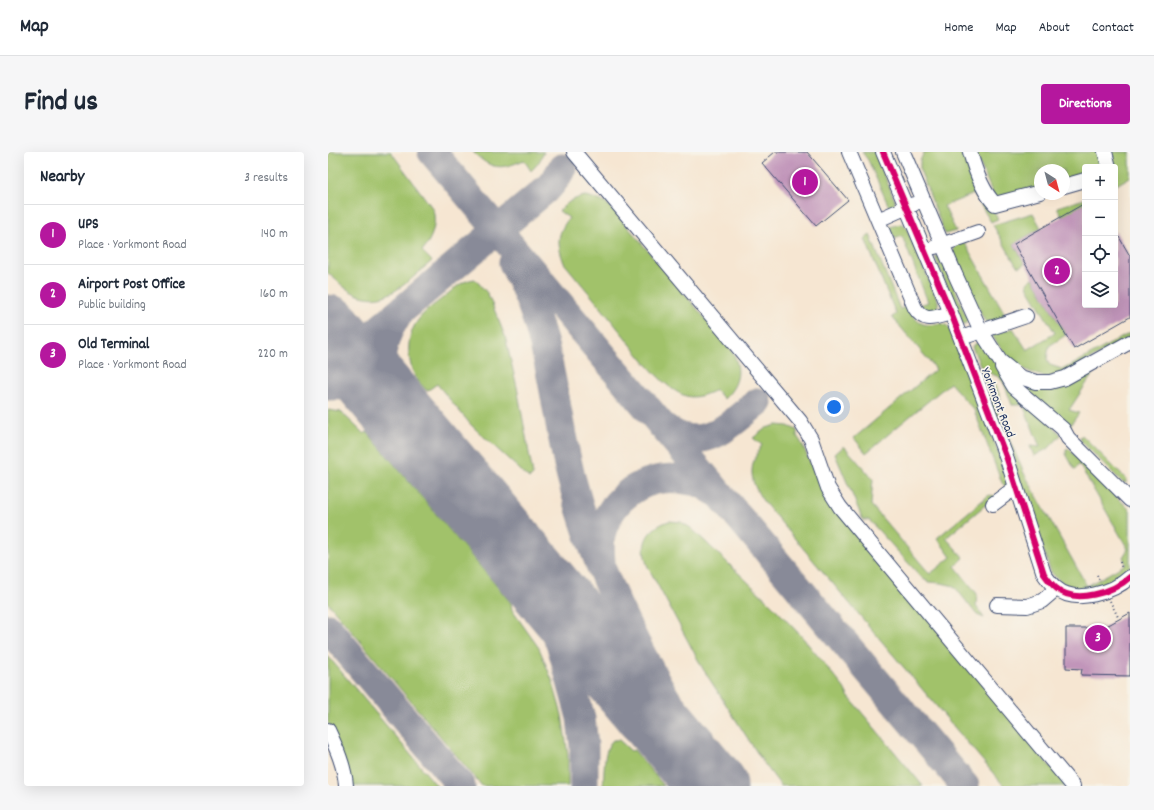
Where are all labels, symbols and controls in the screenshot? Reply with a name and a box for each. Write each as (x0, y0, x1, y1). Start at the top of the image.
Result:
text: Map (20, 14, 49, 41)
text: Home (944, 18, 973, 38)
text: Map (995, 18, 1017, 38)
text: About (1039, 18, 1070, 38)
text: Contact (1092, 18, 1134, 38)
text: Find us (24, 84, 98, 124)
button: Directions (1041, 84, 1130, 124)
north arrow (1034, 164, 1070, 200)
map controls (1082, 164, 1118, 308)
button: + (1082, 164, 1118, 200)
text: Nearby (40, 166, 84, 190)
pin: 1 (792, 167, 818, 197)
text: 3 results (244, 169, 288, 188)
button: − (1082, 200, 1118, 236)
text: UPS (78, 214, 99, 236)
text: 1 (52, 225, 54, 244)
text: 140 m (261, 225, 288, 244)
text: Place · Yorkmont Road (78, 236, 186, 255)
button: locate (1082, 236, 1118, 272)
pin: 2 (1044, 256, 1070, 286)
button: layers (1082, 272, 1118, 308)
text: Airport Post Office (78, 274, 185, 296)
text: 2 (50, 285, 56, 304)
text: 160 m (260, 285, 288, 304)
text: Public building (78, 296, 146, 315)
text: Old Terminal (78, 334, 149, 356)
text: 3 (50, 345, 56, 364)
text: 220 m (258, 345, 288, 364)
text: Place · Yorkmont Road (78, 356, 186, 375)
street label: Yorkmont Road (975, 365, 1019, 441)
your location (824, 397, 844, 417)
pin: 3 (1085, 623, 1111, 653)

